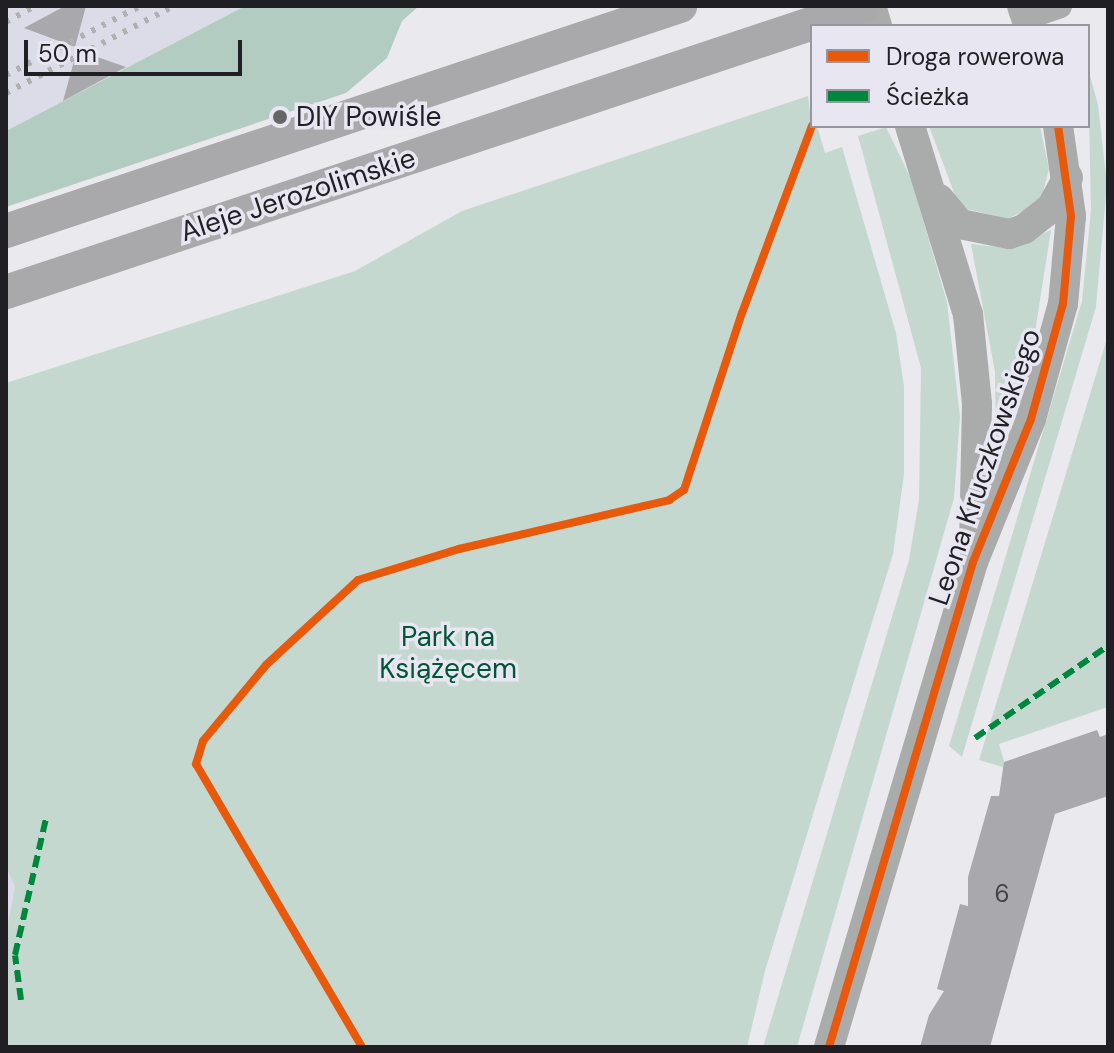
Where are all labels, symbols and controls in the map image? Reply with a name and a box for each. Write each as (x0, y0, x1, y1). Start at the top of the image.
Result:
scale bar (28, 24, 246, 74)
legend (810, 24, 1090, 128)
text: 50 m (38, 38, 97, 69)
text: Droga rowerowa (886, 41, 1064, 72)
text: Ścieżka (886, 81, 969, 112)
place label: DIY Powiśle (296, 100, 441, 134)
marker: DIY Powiśle (271, 108, 289, 126)
street label: Aleje Jerozolimskie (176, 141, 420, 249)
street label: Leona Kruczkowskiego (922, 324, 1048, 610)
park label: Park na Książęcem (379, 620, 517, 686)
house number: 6 (994, 880, 1010, 908)

